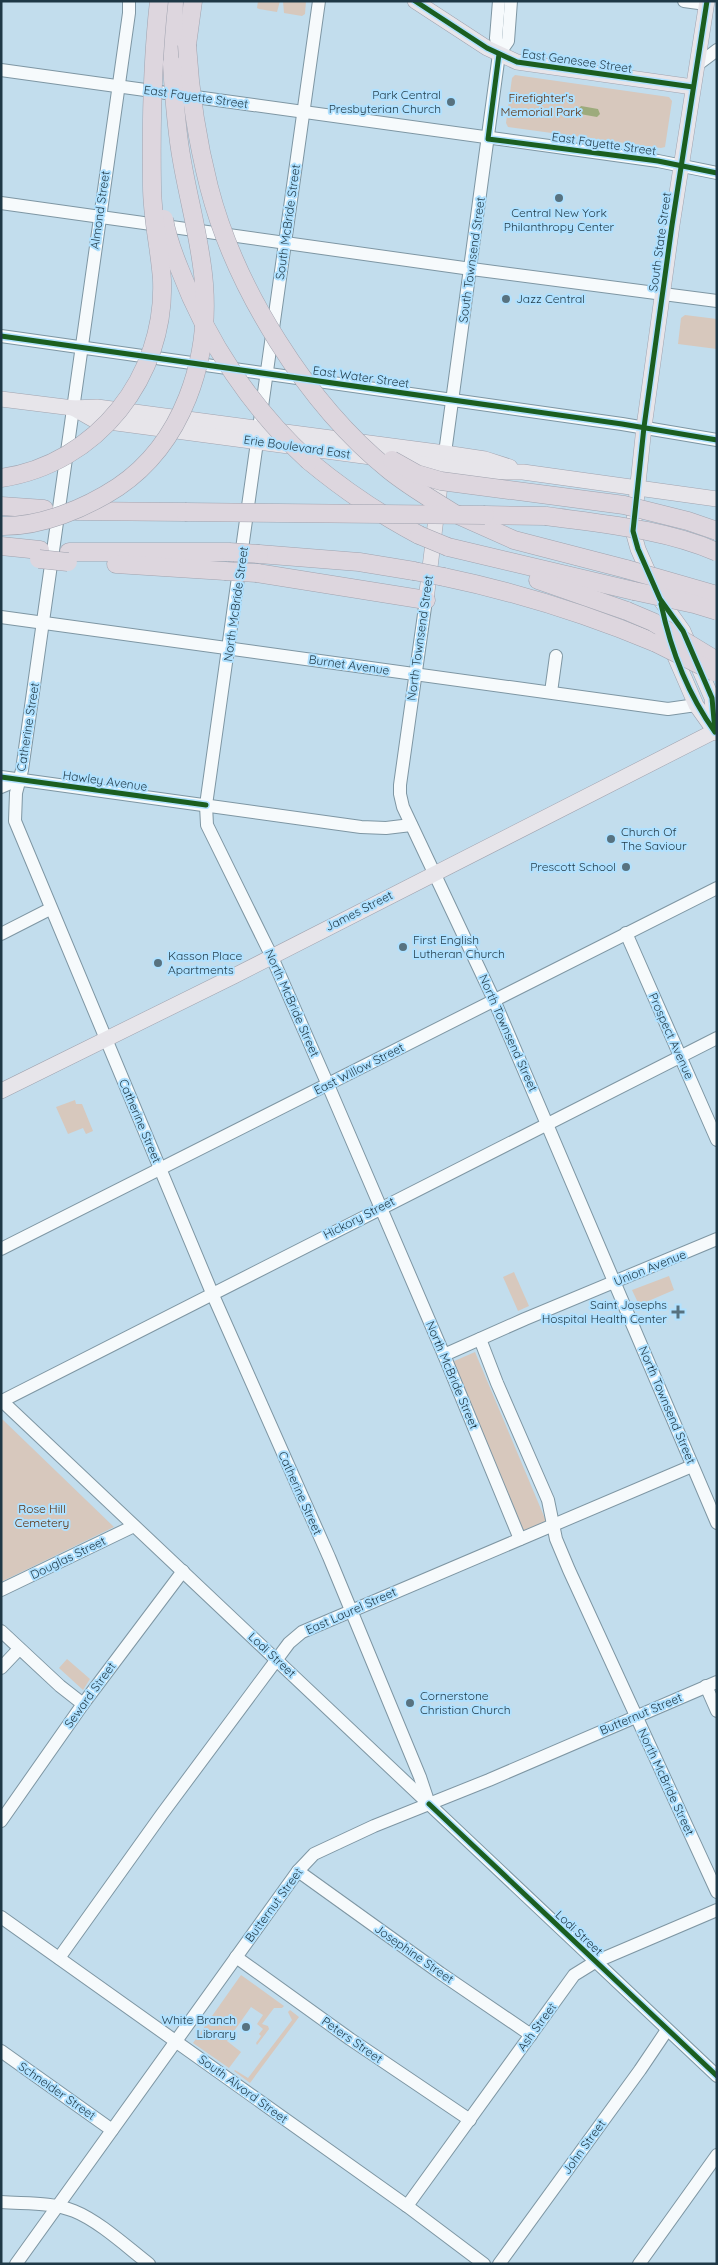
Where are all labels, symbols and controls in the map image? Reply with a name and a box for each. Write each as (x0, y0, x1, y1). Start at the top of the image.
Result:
street label: East Genesee Street (521, 45, 633, 76)
street label: East Fayette Street (143, 82, 249, 111)
place label: Park Central Presbyterian Church (329, 87, 441, 116)
park label: Firefighter's Memorial Park (501, 90, 581, 119)
marker: Park Central Presbyterian Church (445, 96, 457, 108)
street label: East Fayette Street (551, 129, 657, 158)
street label: South McBride Street (272, 163, 303, 281)
street label: Almond Street (87, 170, 112, 250)
street label: South State Street (645, 191, 674, 292)
marker: Central New York Philanthropy Center (553, 192, 565, 204)
street label: South Townsend Street (455, 196, 488, 324)
place label: Central New York Philanthropy Center (504, 205, 615, 234)
place label: Jazz Central (516, 291, 585, 306)
marker: Jazz Central (500, 293, 512, 305)
street label: East Water Street (312, 362, 410, 391)
street label: Erie Boulevard East (243, 432, 351, 461)
street label: North McBride Street (220, 545, 251, 662)
street label: North Townsend Street (403, 574, 436, 702)
street label: Burnet Avenue (308, 651, 391, 678)
street label: Catherine Street (13, 681, 42, 772)
street label: Hawley Avenue (62, 767, 149, 794)
place label: Church Of The Saviour (621, 824, 687, 853)
marker: Church Of The Saviour (605, 833, 617, 845)
place label: Prescott School (530, 859, 616, 874)
marker: Prescott School (620, 861, 632, 873)
street label: James Street (323, 887, 395, 934)
place label: First English Lutheran Church (413, 932, 505, 961)
marker: First English Lutheran Church (397, 941, 409, 953)
street label: North McBride Street (262, 947, 323, 1059)
place label: Kasson Place Apartments (168, 948, 242, 977)
marker: Kasson Place Apartments (152, 957, 164, 969)
street label: North Townsend Street (476, 972, 541, 1094)
street label: Prospect Avenue (646, 990, 697, 1082)
street label: East Willow Street (311, 1039, 406, 1098)
street label: Catherine Street (116, 1077, 165, 1165)
street label: Hickory Street (320, 1193, 397, 1242)
street label: Union Avenue (612, 1246, 688, 1289)
place label: Saint Josephs Hospital Health Center (542, 1297, 667, 1326)
marker: Saint Josephs Hospital Health Center (671, 1305, 685, 1319)
street label: North McBride Street (423, 1318, 482, 1431)
street label: North Townsend Street (636, 1344, 699, 1466)
street label: Catherine Street (275, 1449, 326, 1537)
park label: Rose Hill Cemetery (15, 1501, 69, 1530)
street label: Douglas Street (28, 1533, 108, 1582)
street label: East Laurel Street (303, 1584, 398, 1637)
street label: Lodi Street (245, 1629, 299, 1680)
street label: Seward Street (61, 1659, 118, 1730)
place label: Cornerstone Christian Church (420, 1688, 510, 1717)
street label: Butternut Street (597, 1689, 684, 1738)
marker: Cornerstone Christian Church (404, 1697, 416, 1709)
street label: North McBride Street (635, 1726, 698, 1838)
street label: Butternut Street (242, 1865, 306, 1945)
street label: Lodi Street (552, 1907, 606, 1958)
street label: Josephine Street (372, 1921, 457, 1986)
street label: Ash Street (514, 2000, 559, 2054)
place label: White Branch Library (161, 2012, 236, 2041)
street label: Peters Street (319, 2013, 386, 2066)
marker: White Branch Library (240, 2021, 252, 2033)
street label: South Alvord Street (196, 2051, 291, 2126)
street label: Schneider Street (16, 2058, 99, 2123)
street label: John Street (559, 2116, 608, 2177)

